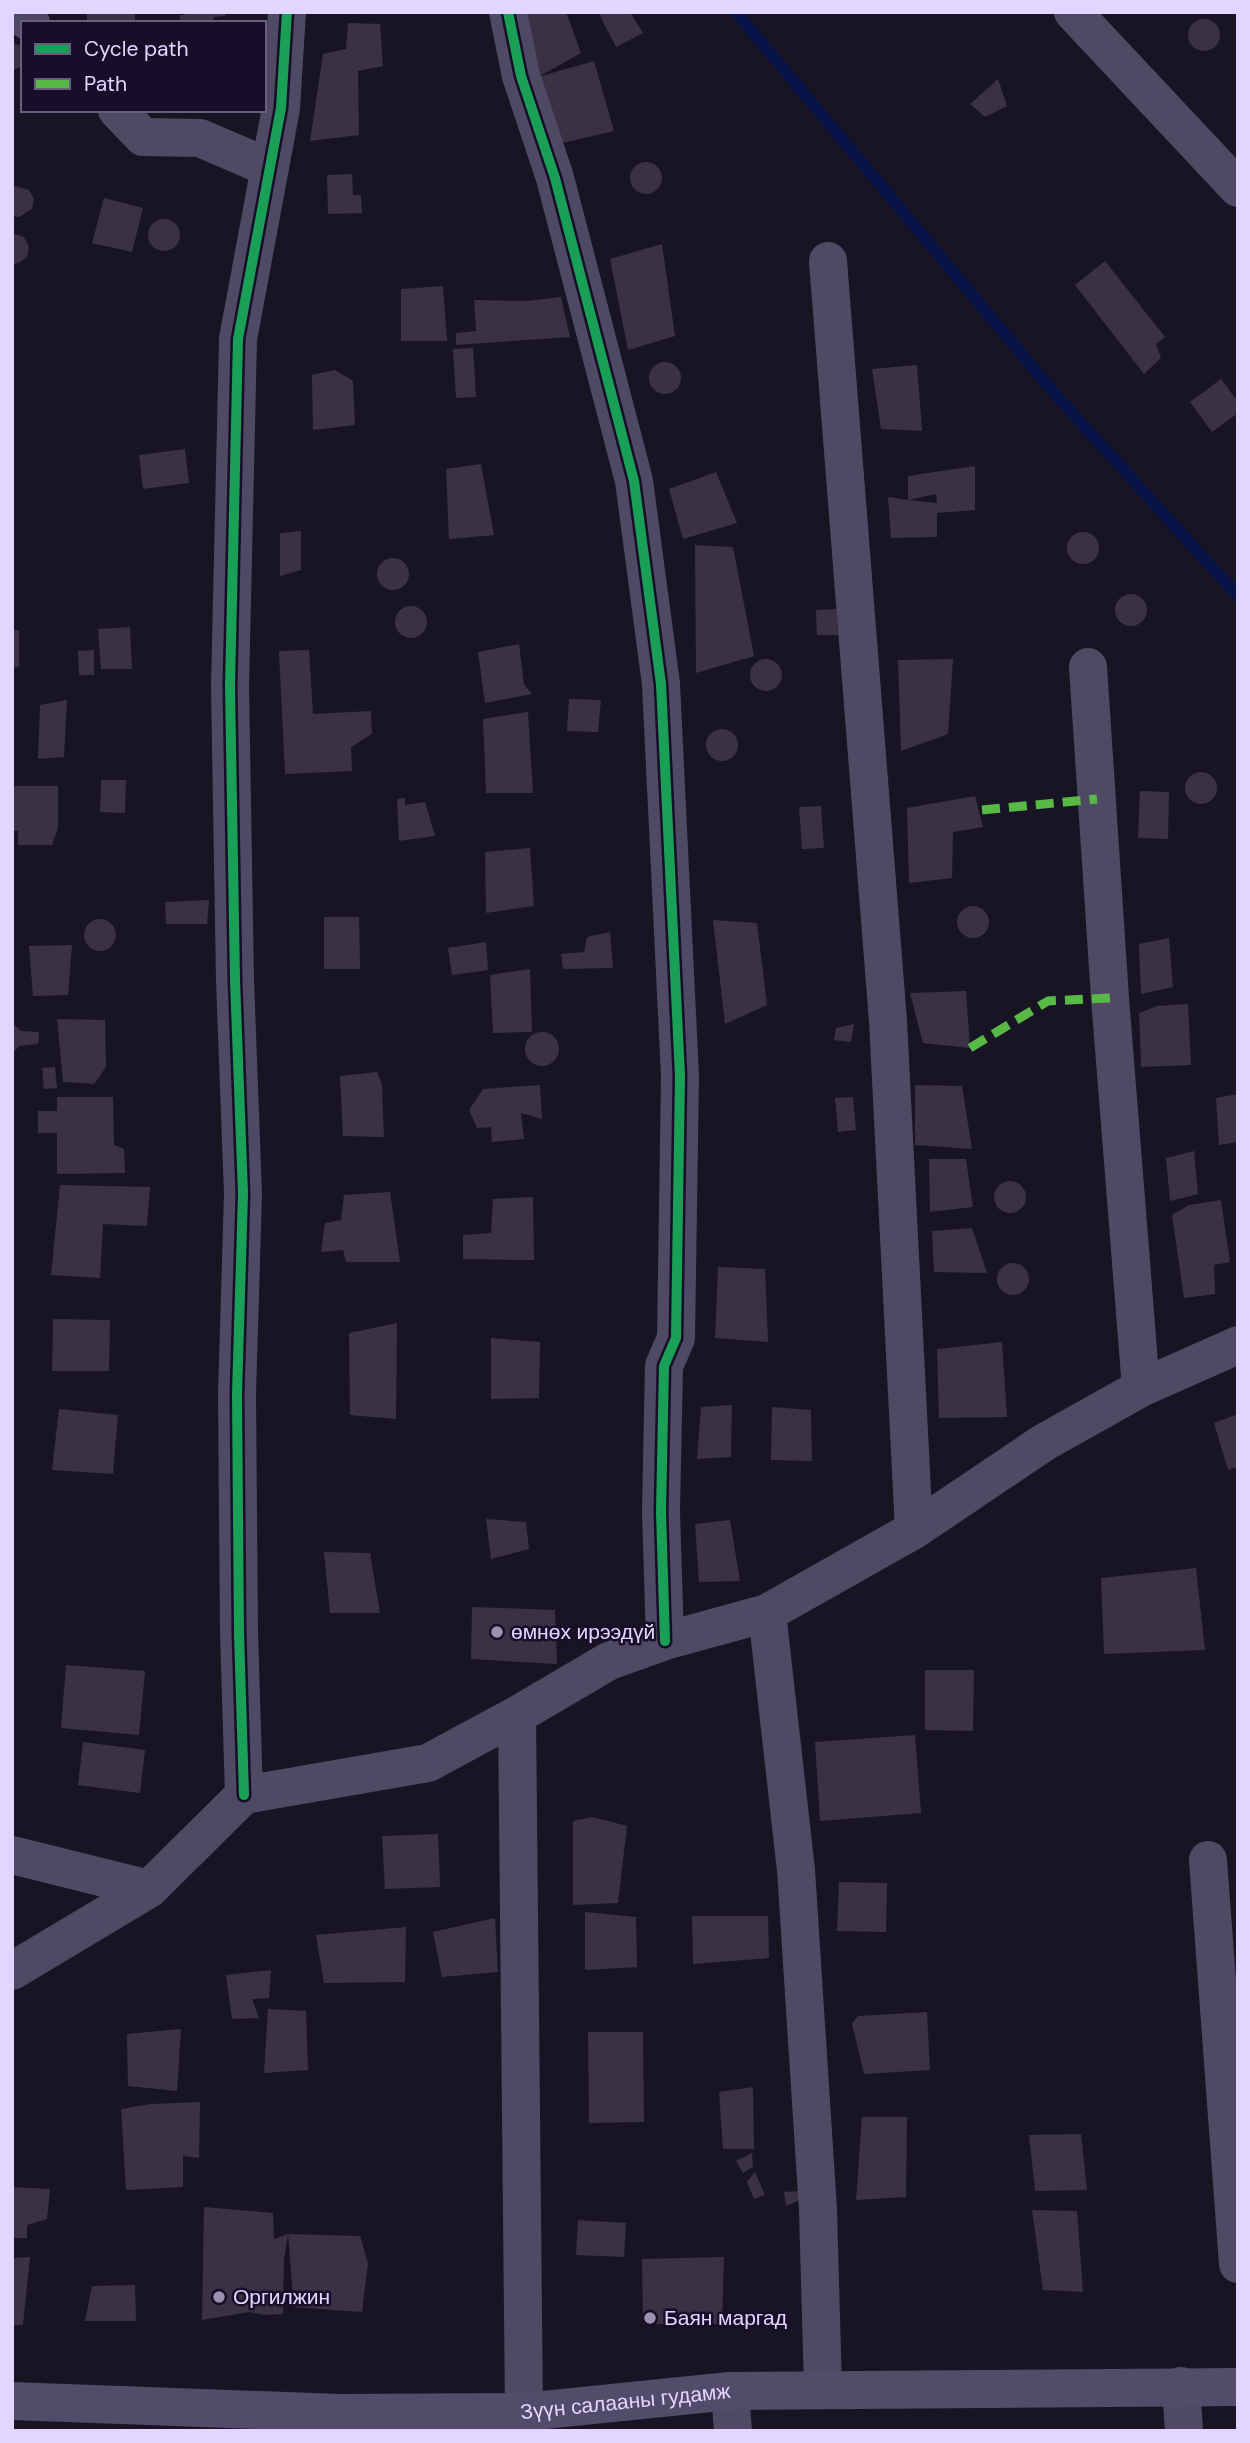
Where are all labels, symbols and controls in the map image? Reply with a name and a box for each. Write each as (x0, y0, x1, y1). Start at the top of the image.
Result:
legend (21, 21, 266, 112)
text: Cycle path (84, 35, 189, 63)
text: Path (84, 70, 127, 98)
place label: өмнөх ирээдүй (511, 1618, 655, 1646)
marker: өмнөх ирээдүй (489, 1624, 505, 1640)
place label: Оргилжин (233, 2283, 330, 2311)
marker: Оргилжин (211, 2289, 227, 2305)
place label: Баян маргад (664, 2304, 787, 2332)
marker: Баян маргад (642, 2310, 658, 2326)
street label: Зүүн салааны гудамж (519, 2377, 732, 2426)

